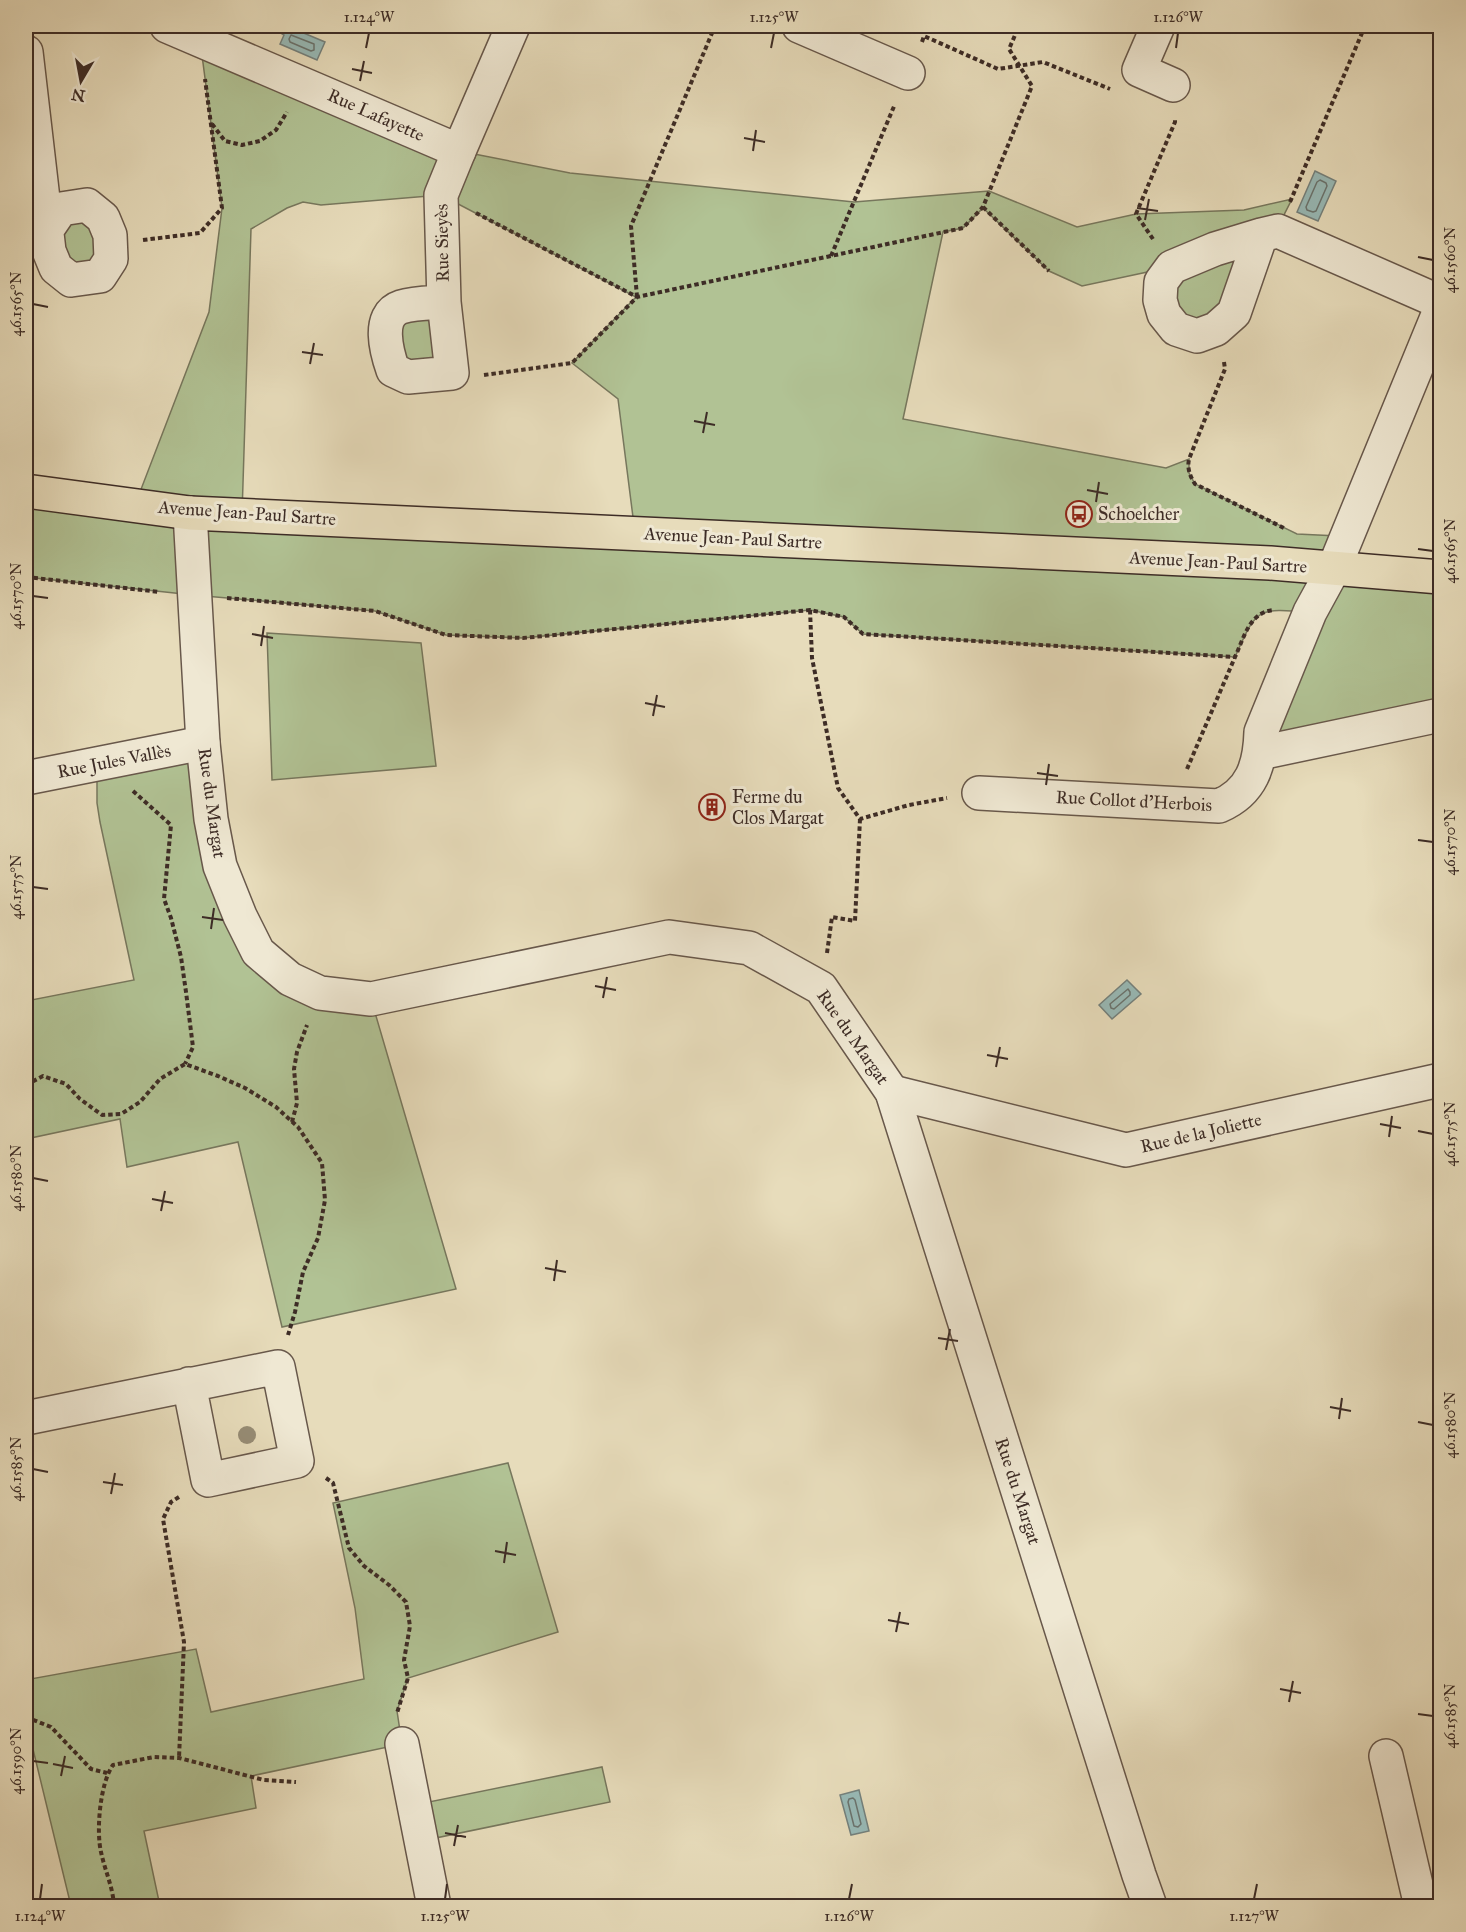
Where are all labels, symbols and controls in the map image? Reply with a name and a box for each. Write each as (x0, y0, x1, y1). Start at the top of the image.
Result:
text: 1.124°W (344, 8, 395, 26)
text: 1.125°W (750, 8, 799, 26)
text: 1.126°W (1153, 8, 1204, 26)
north arrow (51, 51, 111, 111)
street label: Rue Lafayette (324, 84, 428, 146)
text: N (70, 85, 87, 106)
street label: Rue Sieyès (430, 204, 454, 282)
text: 46.1560°N (1441, 226, 1459, 293)
text: 46.1565°N (7, 271, 25, 336)
street label: Avenue Jean-Paul Sartre (156, 496, 337, 531)
bus stop icon: Schoelcher (1064, 499, 1094, 529)
place label: Schoelcher (1098, 503, 1179, 525)
text: 46.1565°N (1441, 518, 1459, 583)
street label: Avenue Jean-Paul Sartre (642, 522, 823, 555)
street label: Avenue Jean-Paul Sartre (1127, 546, 1308, 579)
text: 46.1570°N (7, 562, 25, 629)
street label: Rue Jules Vallès (55, 739, 173, 784)
street label: Rue du Margat (192, 746, 231, 860)
place label: Ferme du Clos Margat (732, 786, 825, 830)
street label: Rue Collot d'Herbois (1055, 786, 1213, 816)
building icon: Ferme du Clos Margat (697, 792, 727, 822)
text: 46.1570°N (1441, 808, 1459, 875)
text: 46.1575°N (7, 854, 25, 920)
street label: Rue du Margat (811, 985, 894, 1090)
text: 46.1575°N (1441, 1101, 1459, 1167)
street label: Rue de la Joliette (1138, 1108, 1264, 1159)
text: 46.1580°N (7, 1144, 25, 1211)
text: 46.1580°N (1441, 1391, 1459, 1458)
street label: Rue du Margat (989, 1435, 1046, 1548)
text: 46.1585°N (7, 1436, 25, 1502)
text: 46.1585°N (1441, 1683, 1459, 1749)
text: 46.1590°N (7, 1727, 25, 1794)
text: 1.124°W (15, 1907, 66, 1925)
text: 1.125°W (421, 1907, 470, 1925)
text: 1.126°W (824, 1907, 875, 1925)
text: 1.127°W (1229, 1907, 1280, 1925)

